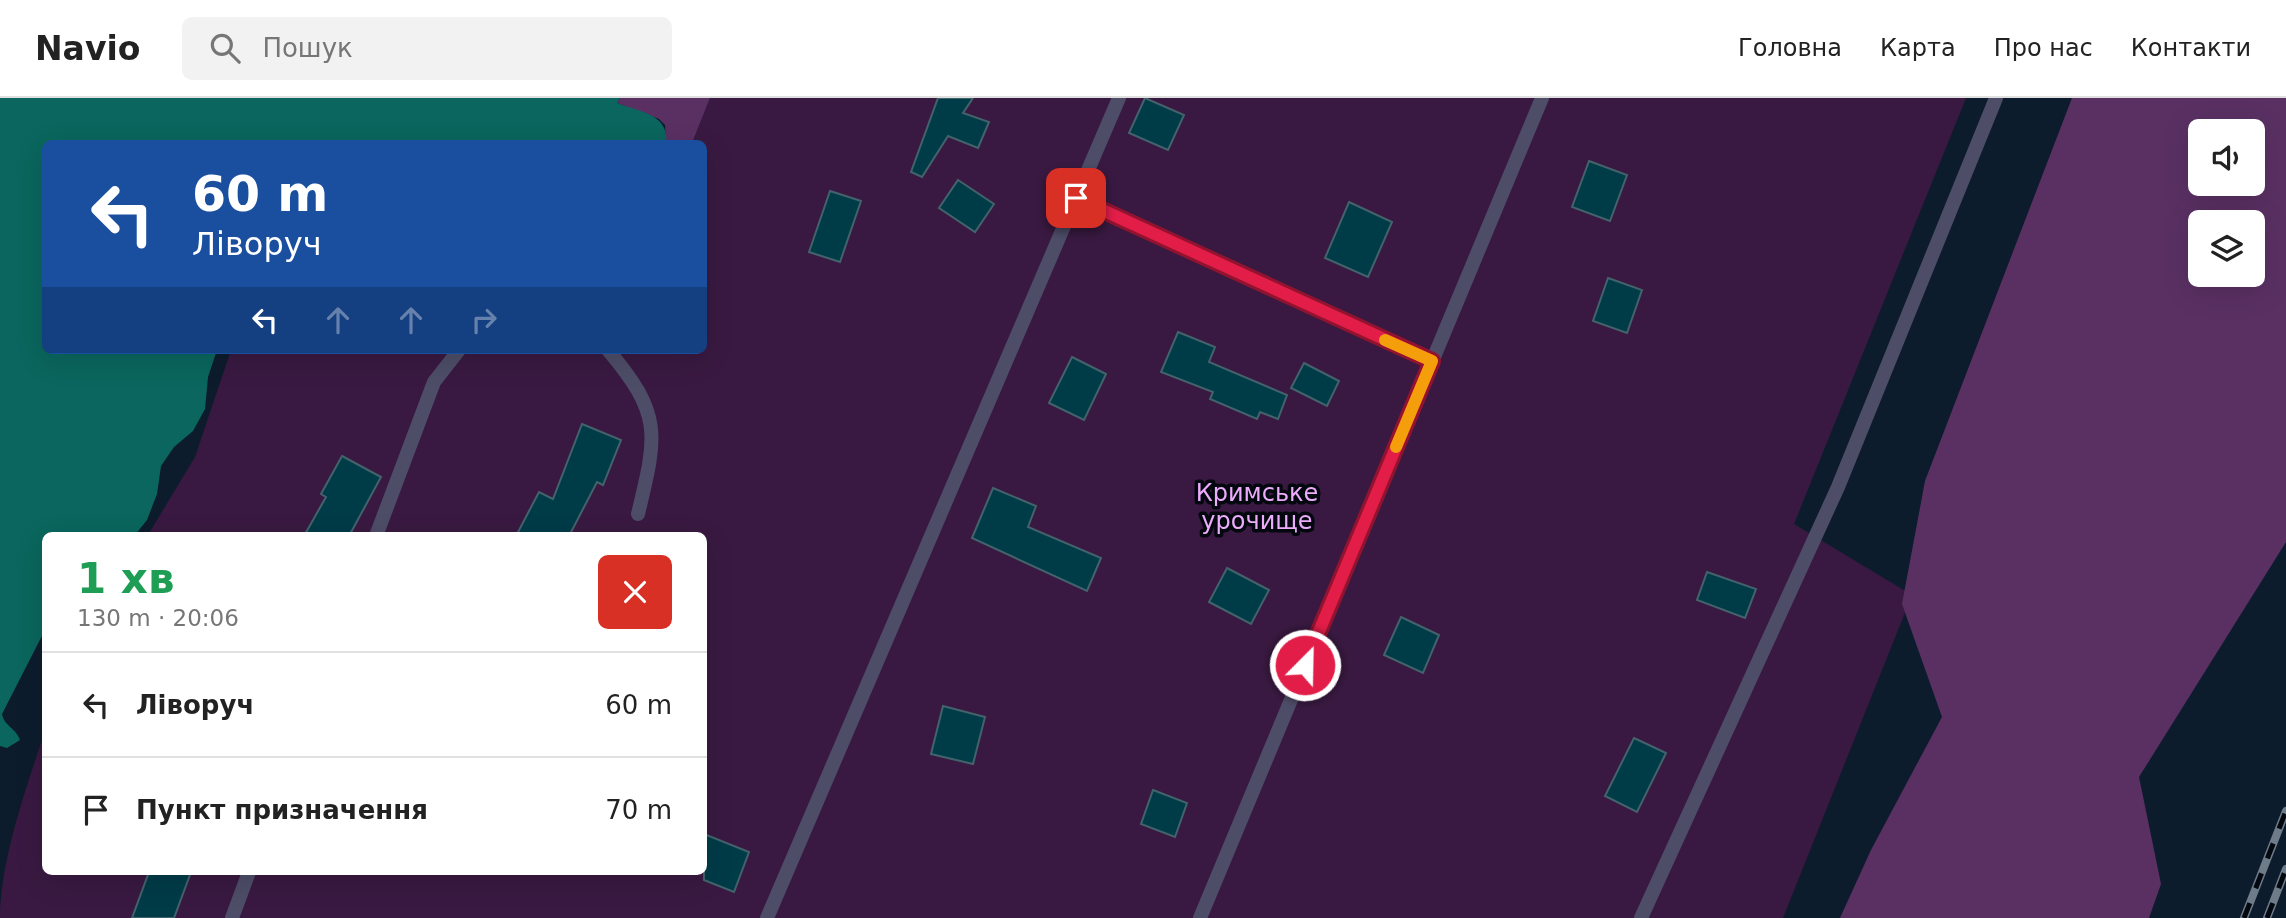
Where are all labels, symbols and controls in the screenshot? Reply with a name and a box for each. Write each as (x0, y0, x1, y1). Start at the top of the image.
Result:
search box (182, 17, 672, 80)
text: Navio (35, 29, 140, 68)
icon: search (206, 29, 244, 67)
text: Пошук (262, 33, 353, 63)
text: Головна (1738, 34, 1842, 62)
text: Карта (1880, 34, 1956, 62)
text: Про нас (1994, 34, 2093, 62)
text: Контакти (2131, 34, 2251, 62)
map controls (2188, 119, 2265, 287)
button: sound (2188, 119, 2265, 196)
text: 60 m (192, 166, 328, 223)
icon: left (77, 168, 168, 259)
pin (1046, 168, 1106, 228)
icon: arrive (1057, 179, 1095, 217)
button: layers (2188, 210, 2265, 287)
text: Ліворуч (192, 225, 322, 263)
icon: left (246, 301, 284, 339)
icon: ahead (319, 301, 357, 339)
icon: ahead (392, 301, 430, 339)
icon: right (465, 301, 503, 339)
park label: Кримське урочище (1196, 479, 1318, 535)
text: 1 хв (77, 554, 175, 603)
button: close (598, 555, 672, 629)
text: 130 m · 20:06 (77, 605, 239, 631)
position arrow (1268, 628, 1342, 702)
icon: left (77, 686, 115, 724)
text: Ліворуч (136, 690, 254, 720)
text: 60 m (605, 690, 672, 720)
icon: arrive (77, 791, 115, 829)
text: Пункт призначення (136, 795, 428, 825)
text: 70 m (605, 795, 672, 825)

